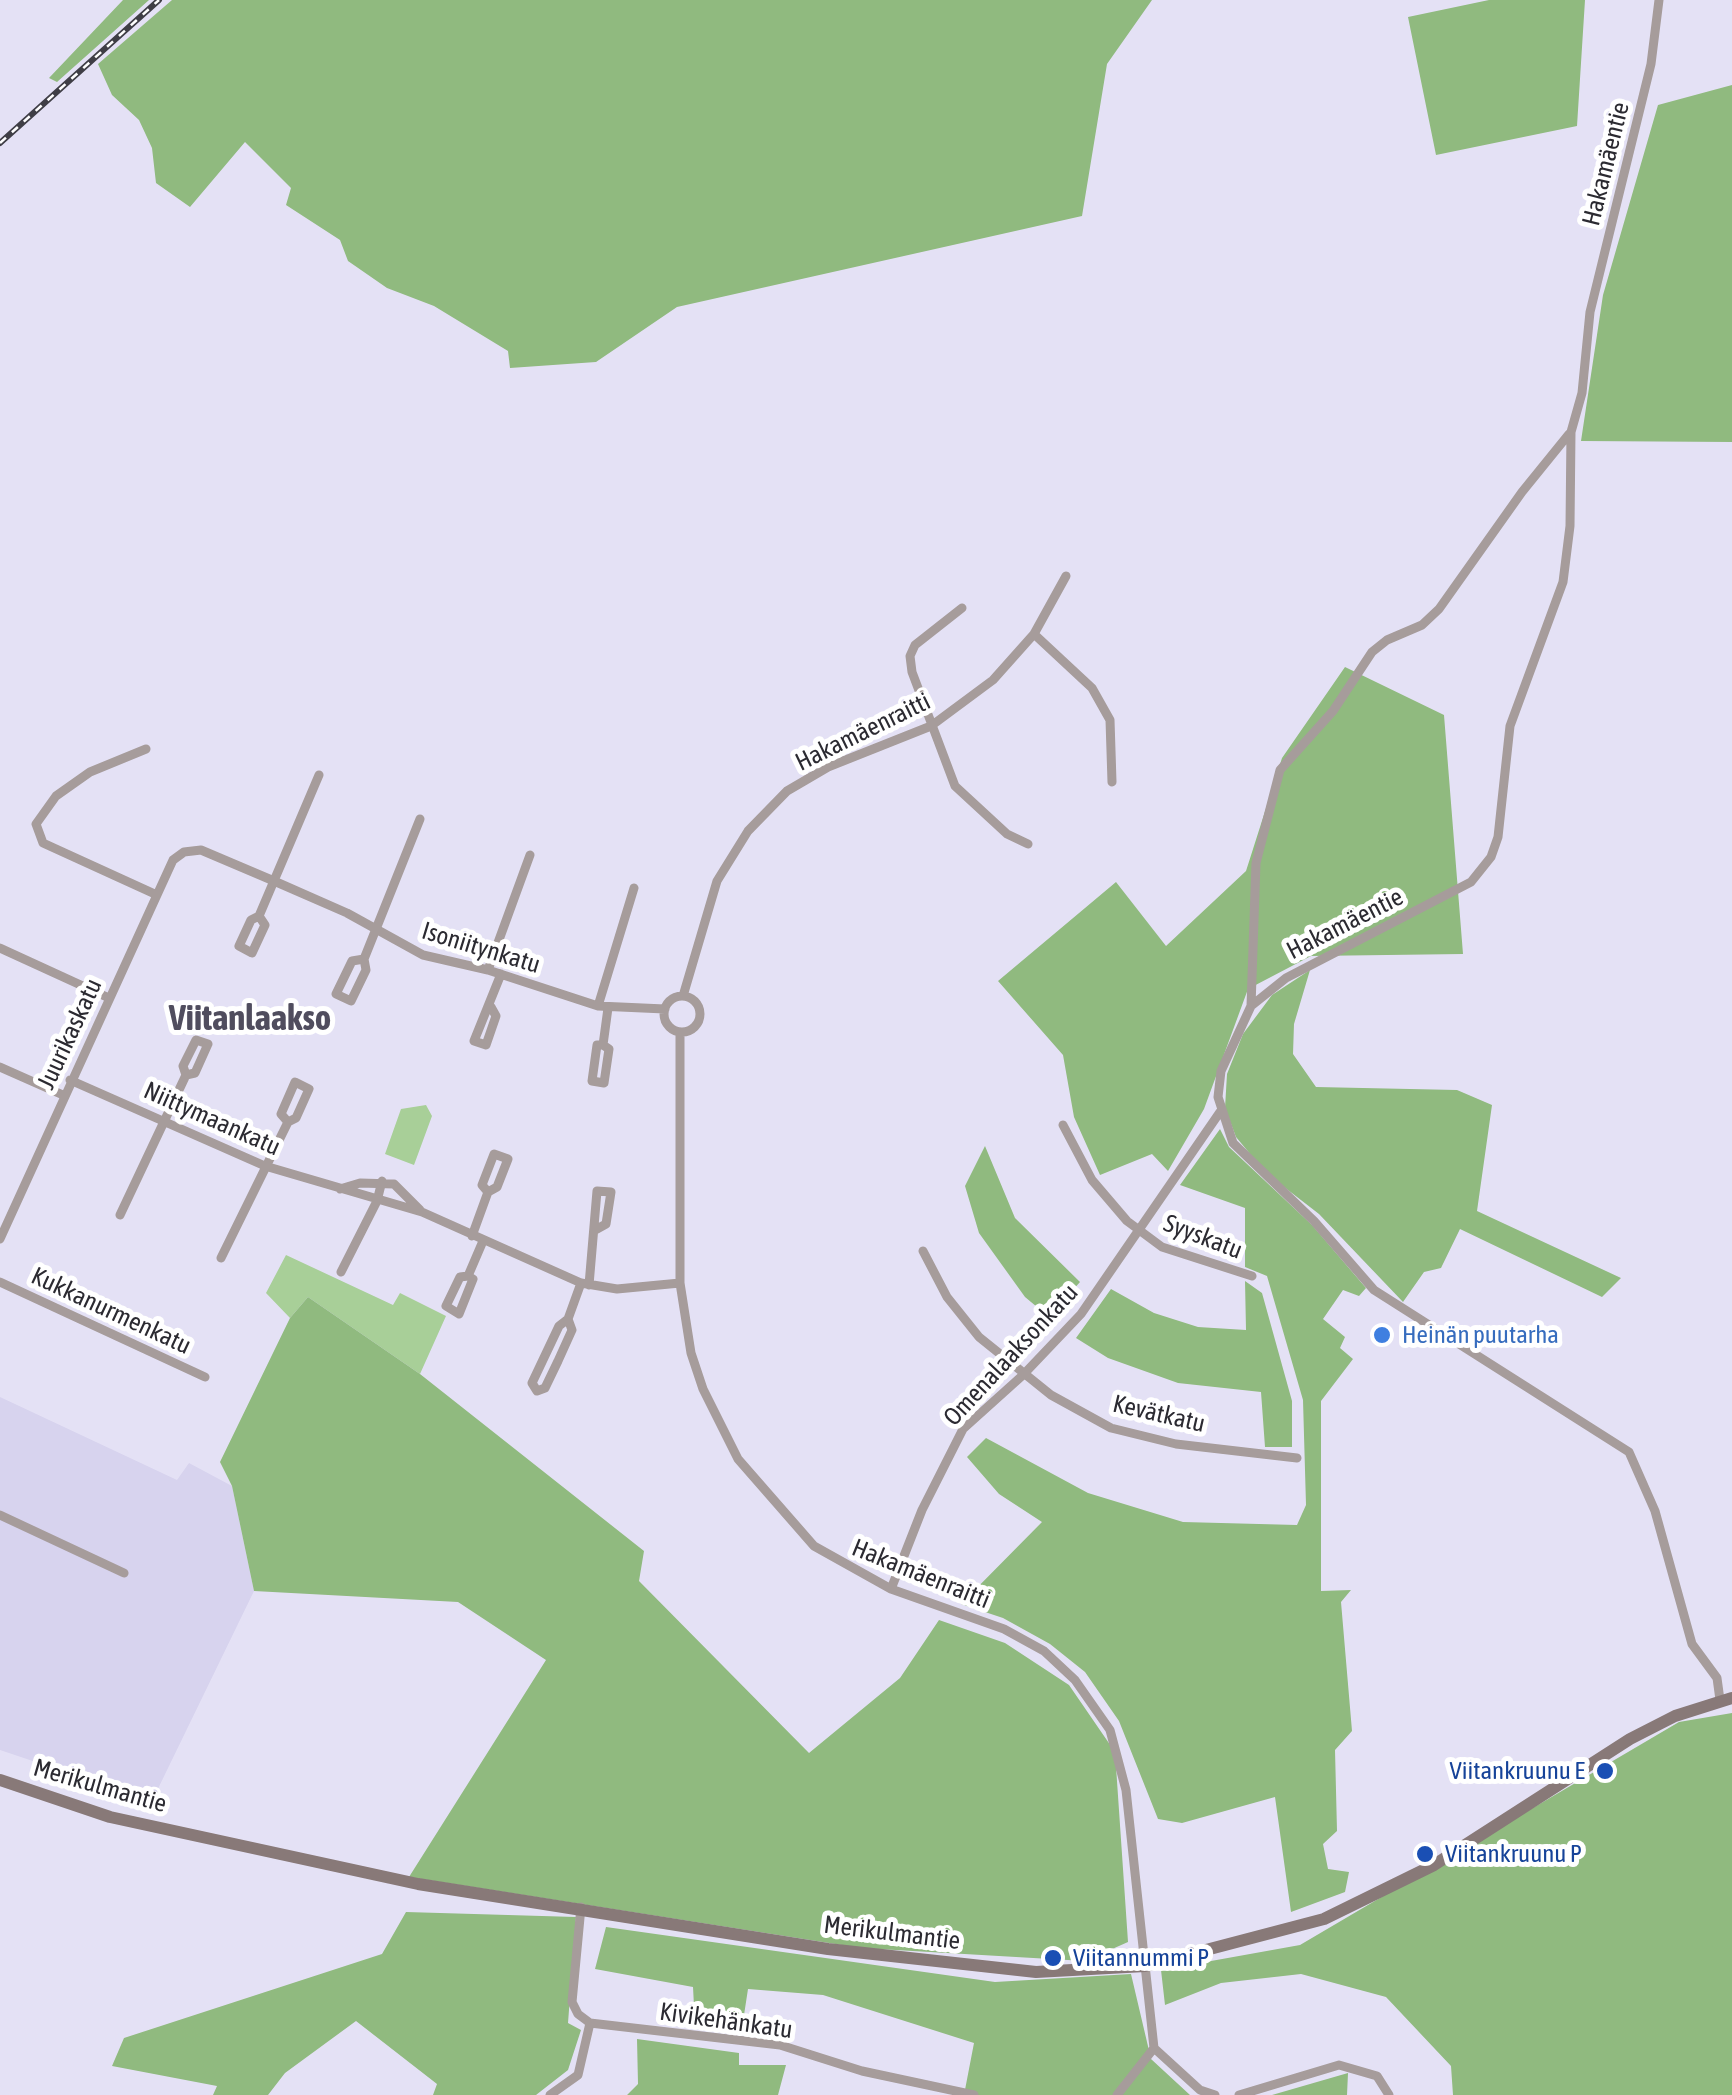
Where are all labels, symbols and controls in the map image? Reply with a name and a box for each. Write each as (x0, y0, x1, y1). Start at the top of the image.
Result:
street label: Hakamäentie (1576, 99, 1636, 229)
street label: Hakamäenraitti (791, 686, 935, 778)
street label: Hakamäentie (1282, 882, 1408, 966)
street label: Isoniitynkatu (418, 916, 544, 980)
street label: Juurikaskatu (31, 974, 109, 1094)
district label: Viitanlaakso (169, 998, 331, 1040)
street label: Niittymaankatu (139, 1076, 285, 1162)
street label: Syyskatu (1160, 1208, 1246, 1266)
street label: Kukkanurmenkatu (26, 1261, 196, 1361)
street label: Omenalaaksonkatu (938, 1278, 1084, 1432)
place label: Heinän puutarha (1402, 1320, 1559, 1350)
marker: Heinän puutarha (1371, 1324, 1393, 1346)
street label: Kevätkatu (1110, 1389, 1208, 1439)
street label: Hakamäenraitti (848, 1533, 994, 1615)
street label: Merikulmantie (30, 1753, 170, 1819)
place label: Viitankruunu E (1450, 1756, 1585, 1786)
marker: Viitankruunu E (1594, 1760, 1616, 1782)
place label: Viitankruunu P (1445, 1839, 1582, 1869)
marker: Viitankruunu P (1414, 1843, 1436, 1865)
street label: Merikulmantie (822, 1910, 962, 1956)
place label: Viitannummi P (1073, 1943, 1209, 1973)
marker: Viitannummi P (1042, 1947, 1064, 1969)
street label: Kivikehänkatu (658, 1997, 794, 2045)

